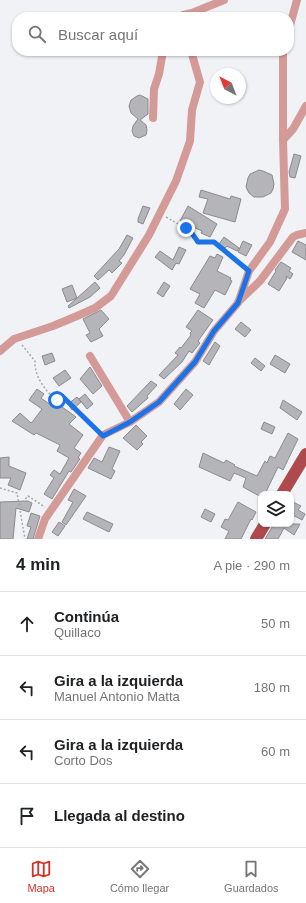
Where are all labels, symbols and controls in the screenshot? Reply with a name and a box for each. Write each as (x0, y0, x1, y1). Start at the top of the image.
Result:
search box (12, 12, 294, 56)
icon: search (26, 23, 48, 45)
text: Buscar aquí (58, 26, 138, 43)
north arrow (210, 68, 246, 104)
route end (177, 219, 195, 237)
route start (48, 391, 66, 409)
map controls (258, 491, 294, 527)
button: layers (258, 491, 294, 527)
text: 4 min (16, 555, 60, 574)
text: A pie · 290 m (213, 558, 290, 573)
text: Continúa (54, 608, 119, 625)
icon: ahead (16, 613, 38, 635)
text: 50 m (261, 616, 290, 631)
text: Quillaco (54, 625, 101, 640)
text: Gira a la izquierda (54, 672, 183, 689)
icon: left (16, 677, 38, 699)
text: 180 m (254, 680, 290, 695)
text: Manuel Antonio Matta (54, 689, 180, 704)
text: Gira a la izquierda (54, 736, 183, 753)
icon: left (16, 741, 38, 763)
text: 60 m (261, 744, 290, 759)
text: Corto Dos (54, 753, 113, 768)
icon: arrive (16, 805, 38, 827)
text: Llegada al destino (54, 807, 185, 824)
tab: Mapa (27, 858, 55, 894)
tab: Cómo llegar (110, 858, 169, 894)
tab: Guardados (224, 858, 279, 894)

